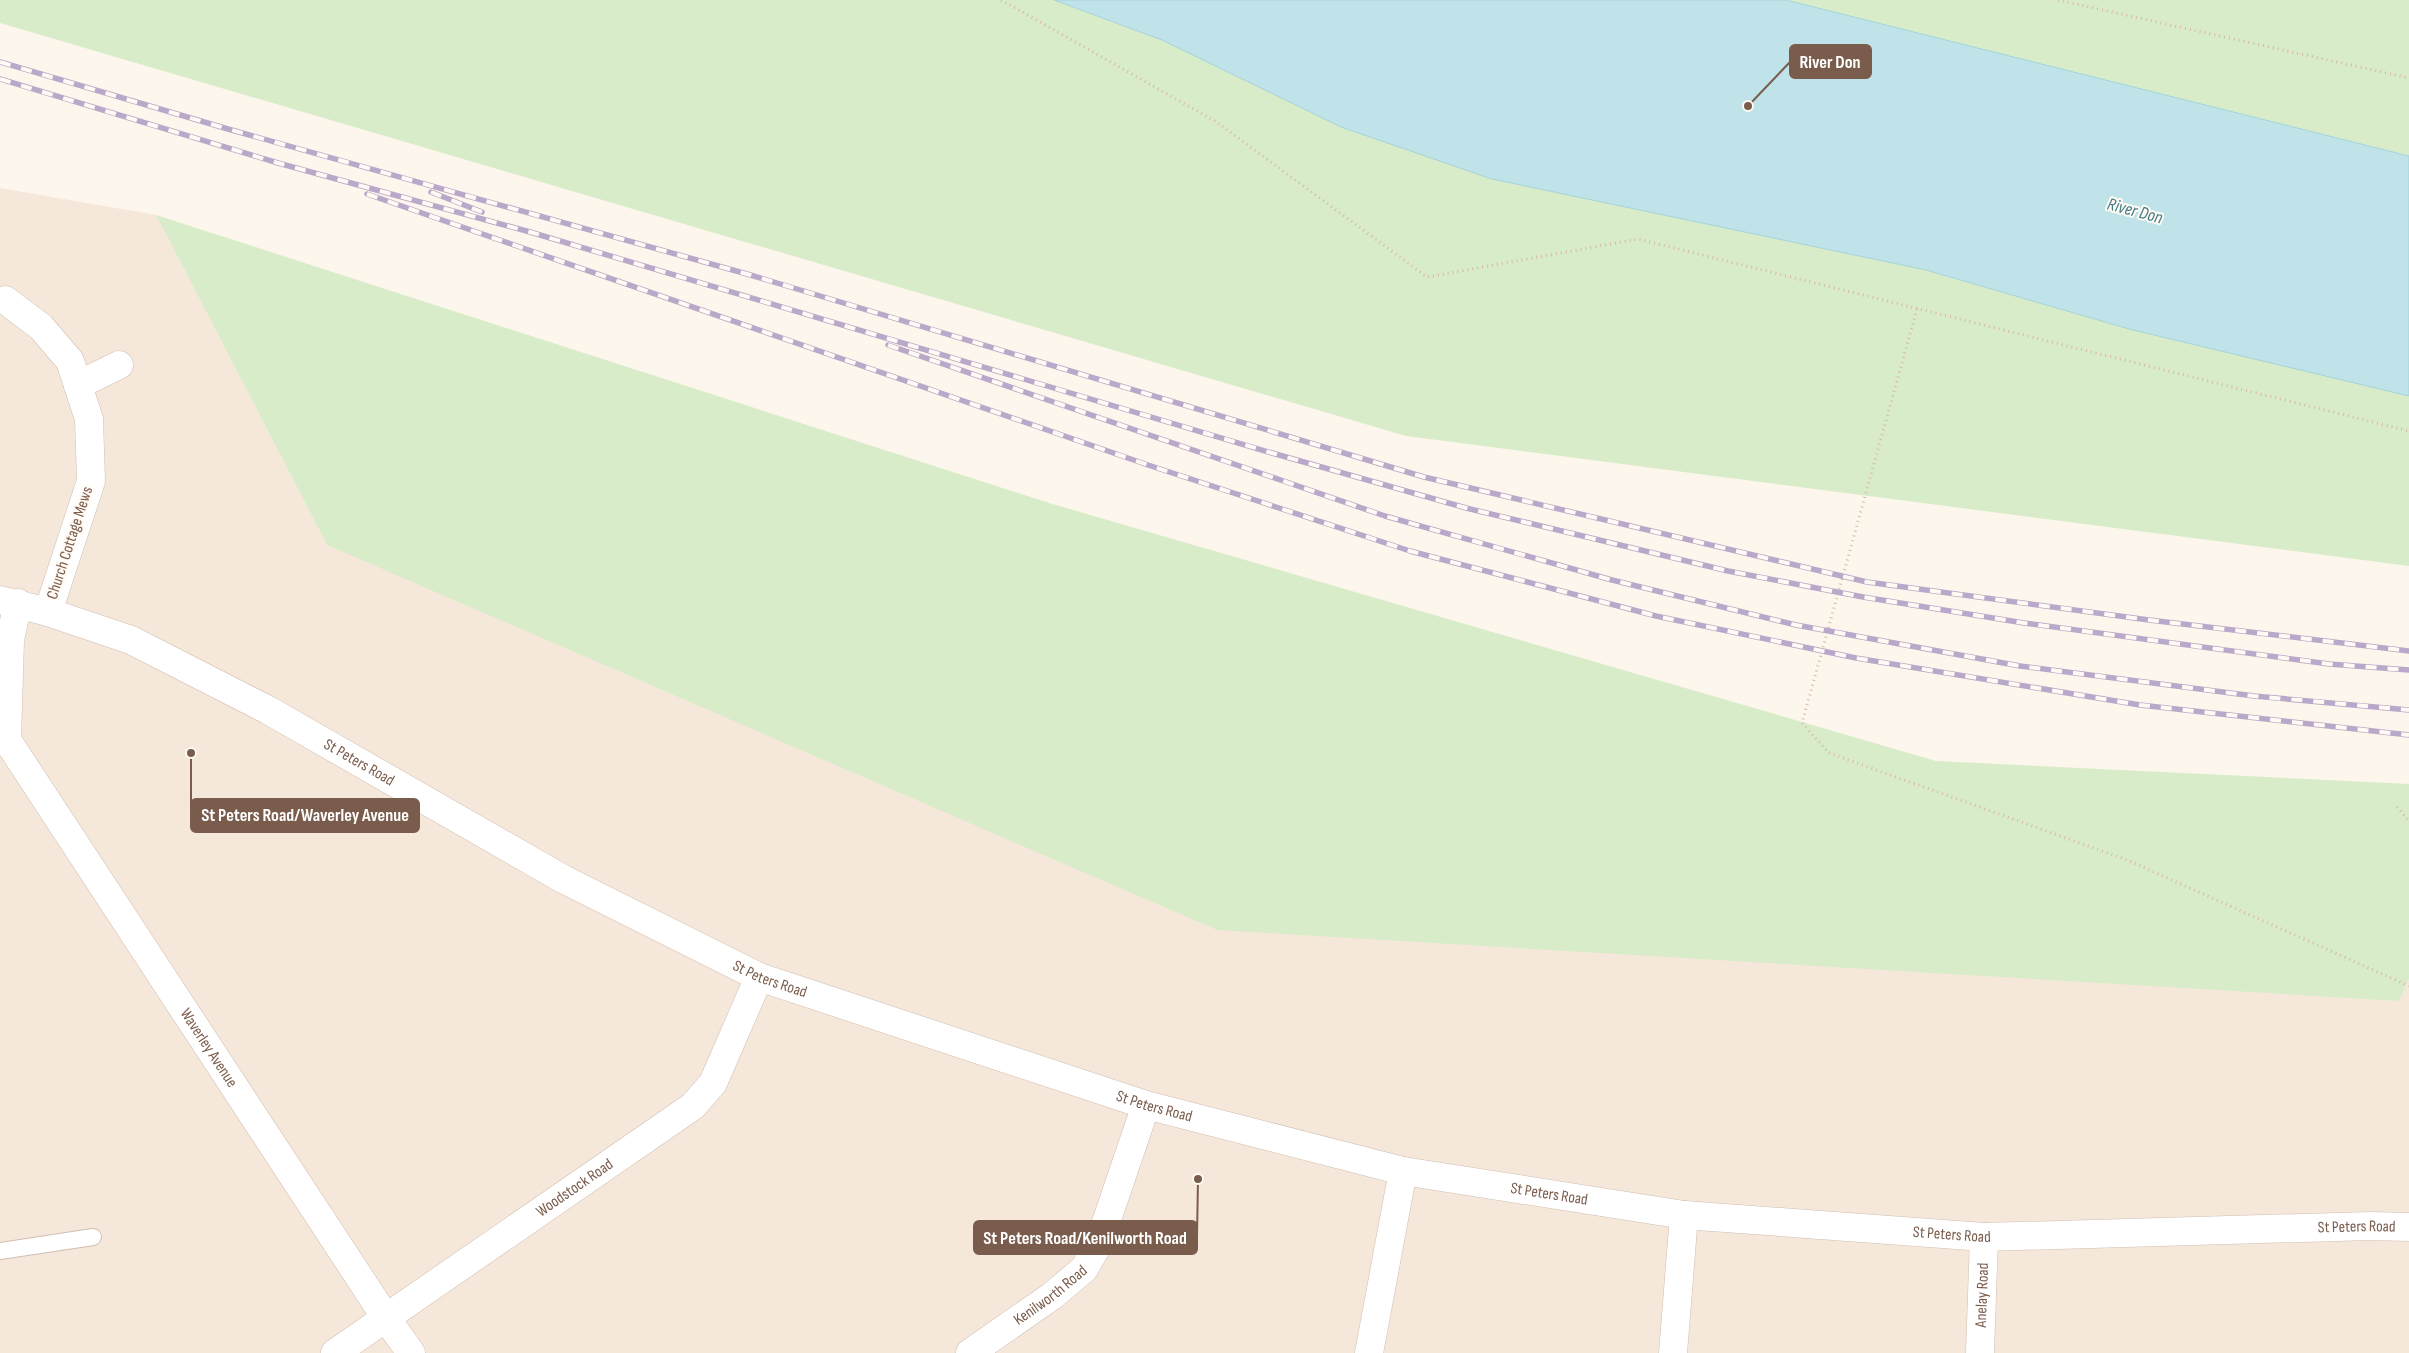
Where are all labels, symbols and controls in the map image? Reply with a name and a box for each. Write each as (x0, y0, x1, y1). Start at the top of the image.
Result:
callout: River Don (1790, 45, 1871, 78)
text: River Don (1799, 52, 1861, 73)
water label: River Don (2105, 194, 2165, 229)
street label: Church Cottage Mews (43, 484, 97, 602)
street label: St Peters Road (321, 735, 398, 790)
callout: St Peters Road/Waverley Avenue (191, 799, 419, 832)
text: St Peters Road/Waverley Avenue (201, 805, 409, 826)
street label: St Peters Road (730, 956, 809, 1002)
street label: Waverley Avenue (176, 1005, 242, 1091)
street label: St Peters Road (1114, 1086, 1194, 1126)
street label: Woodstock Road (532, 1155, 617, 1221)
street label: St Peters Road (1509, 1178, 1589, 1209)
street label: St Peters Road (2317, 1216, 2396, 1237)
callout: St Peters Road/Kenilworth Road (974, 1221, 1197, 1254)
street label: St Peters Road (1912, 1222, 1991, 1246)
text: St Peters Road/Kenilworth Road (983, 1228, 1187, 1249)
street label: Kenilworth Road (1010, 1261, 1091, 1329)
street label: Anelay Road (1971, 1262, 1993, 1329)

